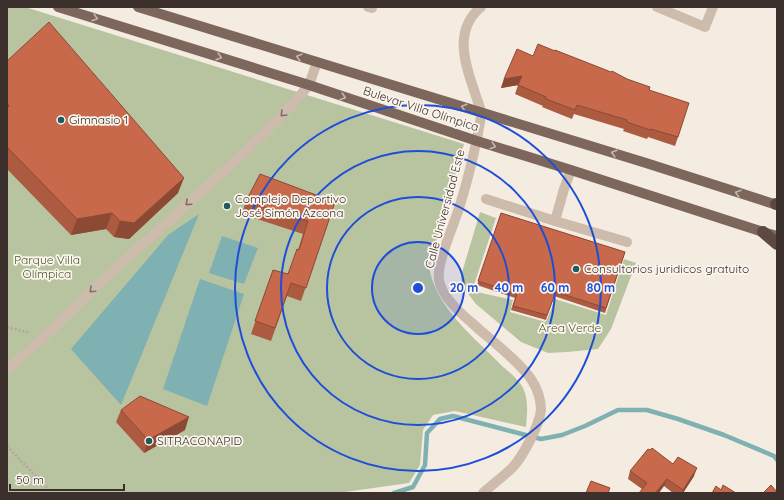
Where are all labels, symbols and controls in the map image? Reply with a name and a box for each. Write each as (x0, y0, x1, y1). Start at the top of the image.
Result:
one-way arrow (91, 13, 98, 22)
one-way arrow (215, 52, 222, 61)
one-way arrow (296, 53, 303, 62)
street label: Bulevar Villa Olímpica (361, 83, 481, 134)
one-way arrow (339, 92, 346, 100)
one-way arrow (460, 103, 467, 112)
one-way arrow (280, 109, 287, 117)
place label: Gimnasio 1 (69, 112, 128, 127)
marker: Gimnasio 1 (56, 115, 66, 125)
one-way arrow (489, 141, 496, 150)
street label: Calle Universidad Este (421, 147, 468, 270)
one-way arrow (611, 150, 618, 158)
one-way arrow (735, 189, 742, 198)
place label: Complejo Deportivo José Simón Azcona (235, 191, 346, 220)
one-way arrow (185, 199, 193, 206)
marker: Complejo Deportivo José Simón Azcona (222, 201, 232, 211)
park label: Parque Villa Olímpica (14, 252, 80, 281)
place label: Consultorios juridicos gratuito (584, 261, 749, 276)
marker: Consultorios juridicos gratuito (571, 264, 581, 274)
text: 20 m (450, 280, 478, 295)
text: 40 m (495, 280, 523, 295)
text: 60 m (541, 280, 569, 295)
text: 80 m (587, 280, 615, 295)
centre of rings (411, 281, 425, 295)
one-way arrow (89, 286, 97, 293)
park label: Area Verde (539, 320, 601, 335)
place label: SITRACONAPID (157, 433, 242, 448)
marker: SITRACONAPID (144, 436, 154, 446)
scale bar (10, 466, 124, 492)
text: 50 m (16, 472, 44, 487)

